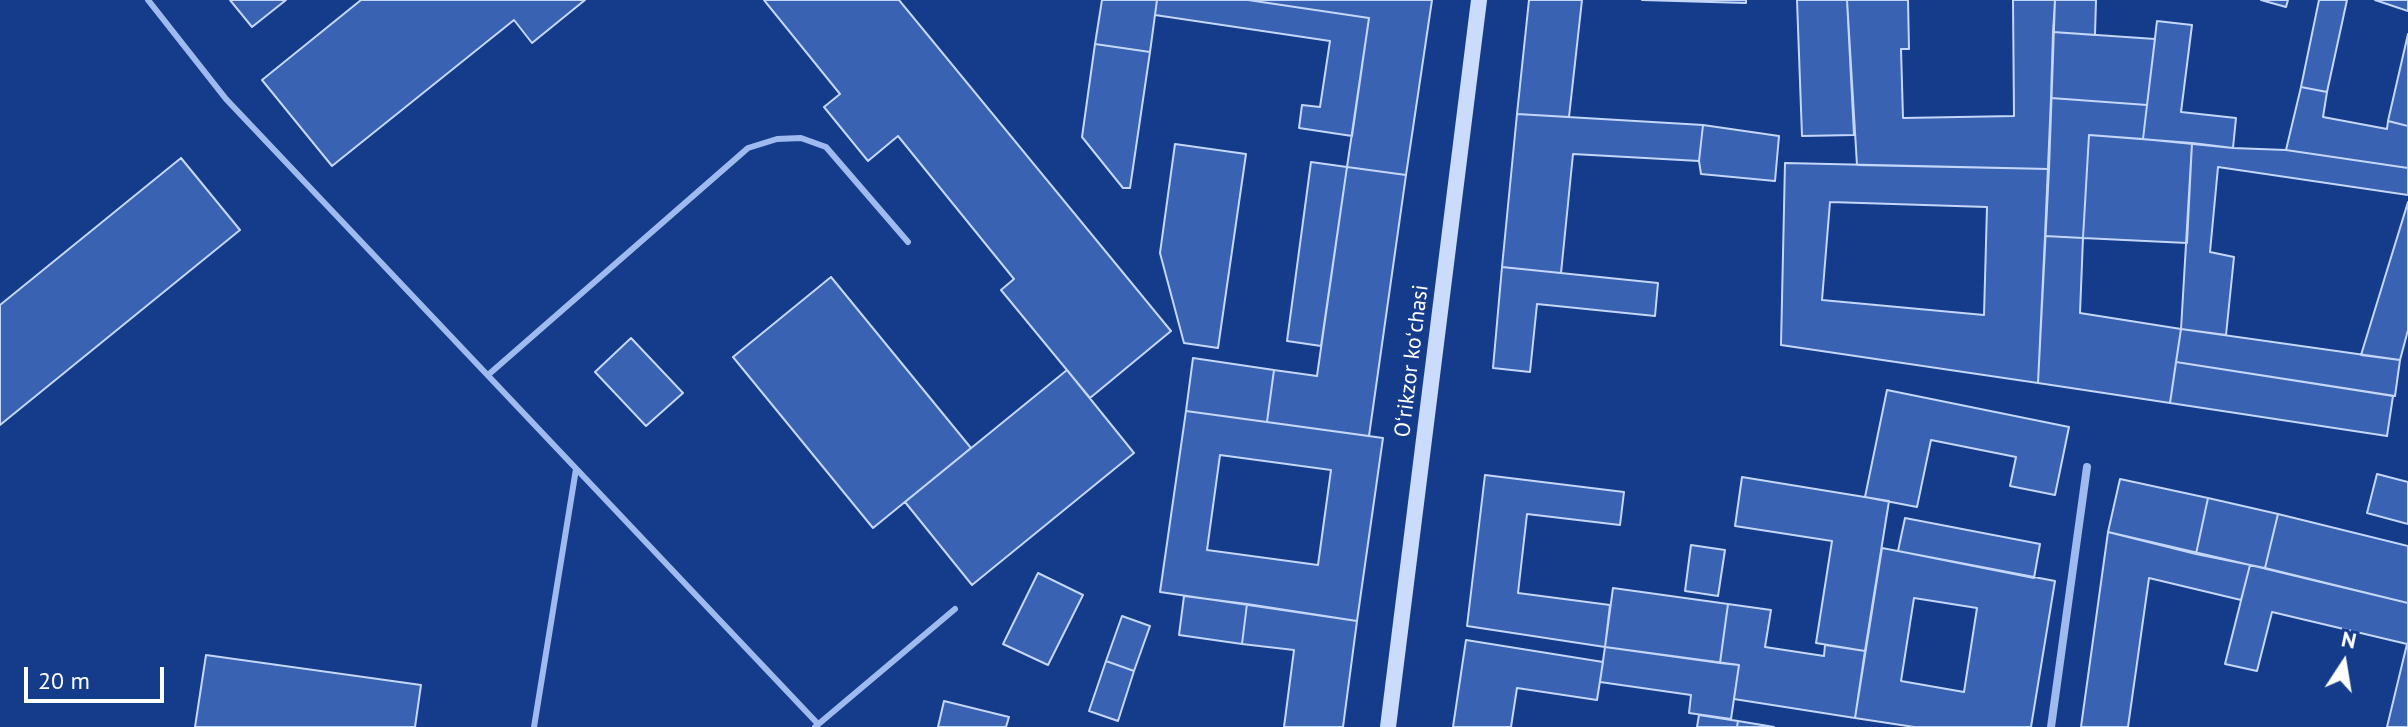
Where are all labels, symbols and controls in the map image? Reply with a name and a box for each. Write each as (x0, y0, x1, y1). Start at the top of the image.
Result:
street label: Oʻrikzor koʻchasi (1390, 283, 1434, 439)
north arrow (2304, 623, 2384, 703)
text: N (2339, 624, 2359, 655)
scale bar (28, 651, 168, 701)
text: 20 m (38, 665, 90, 696)

